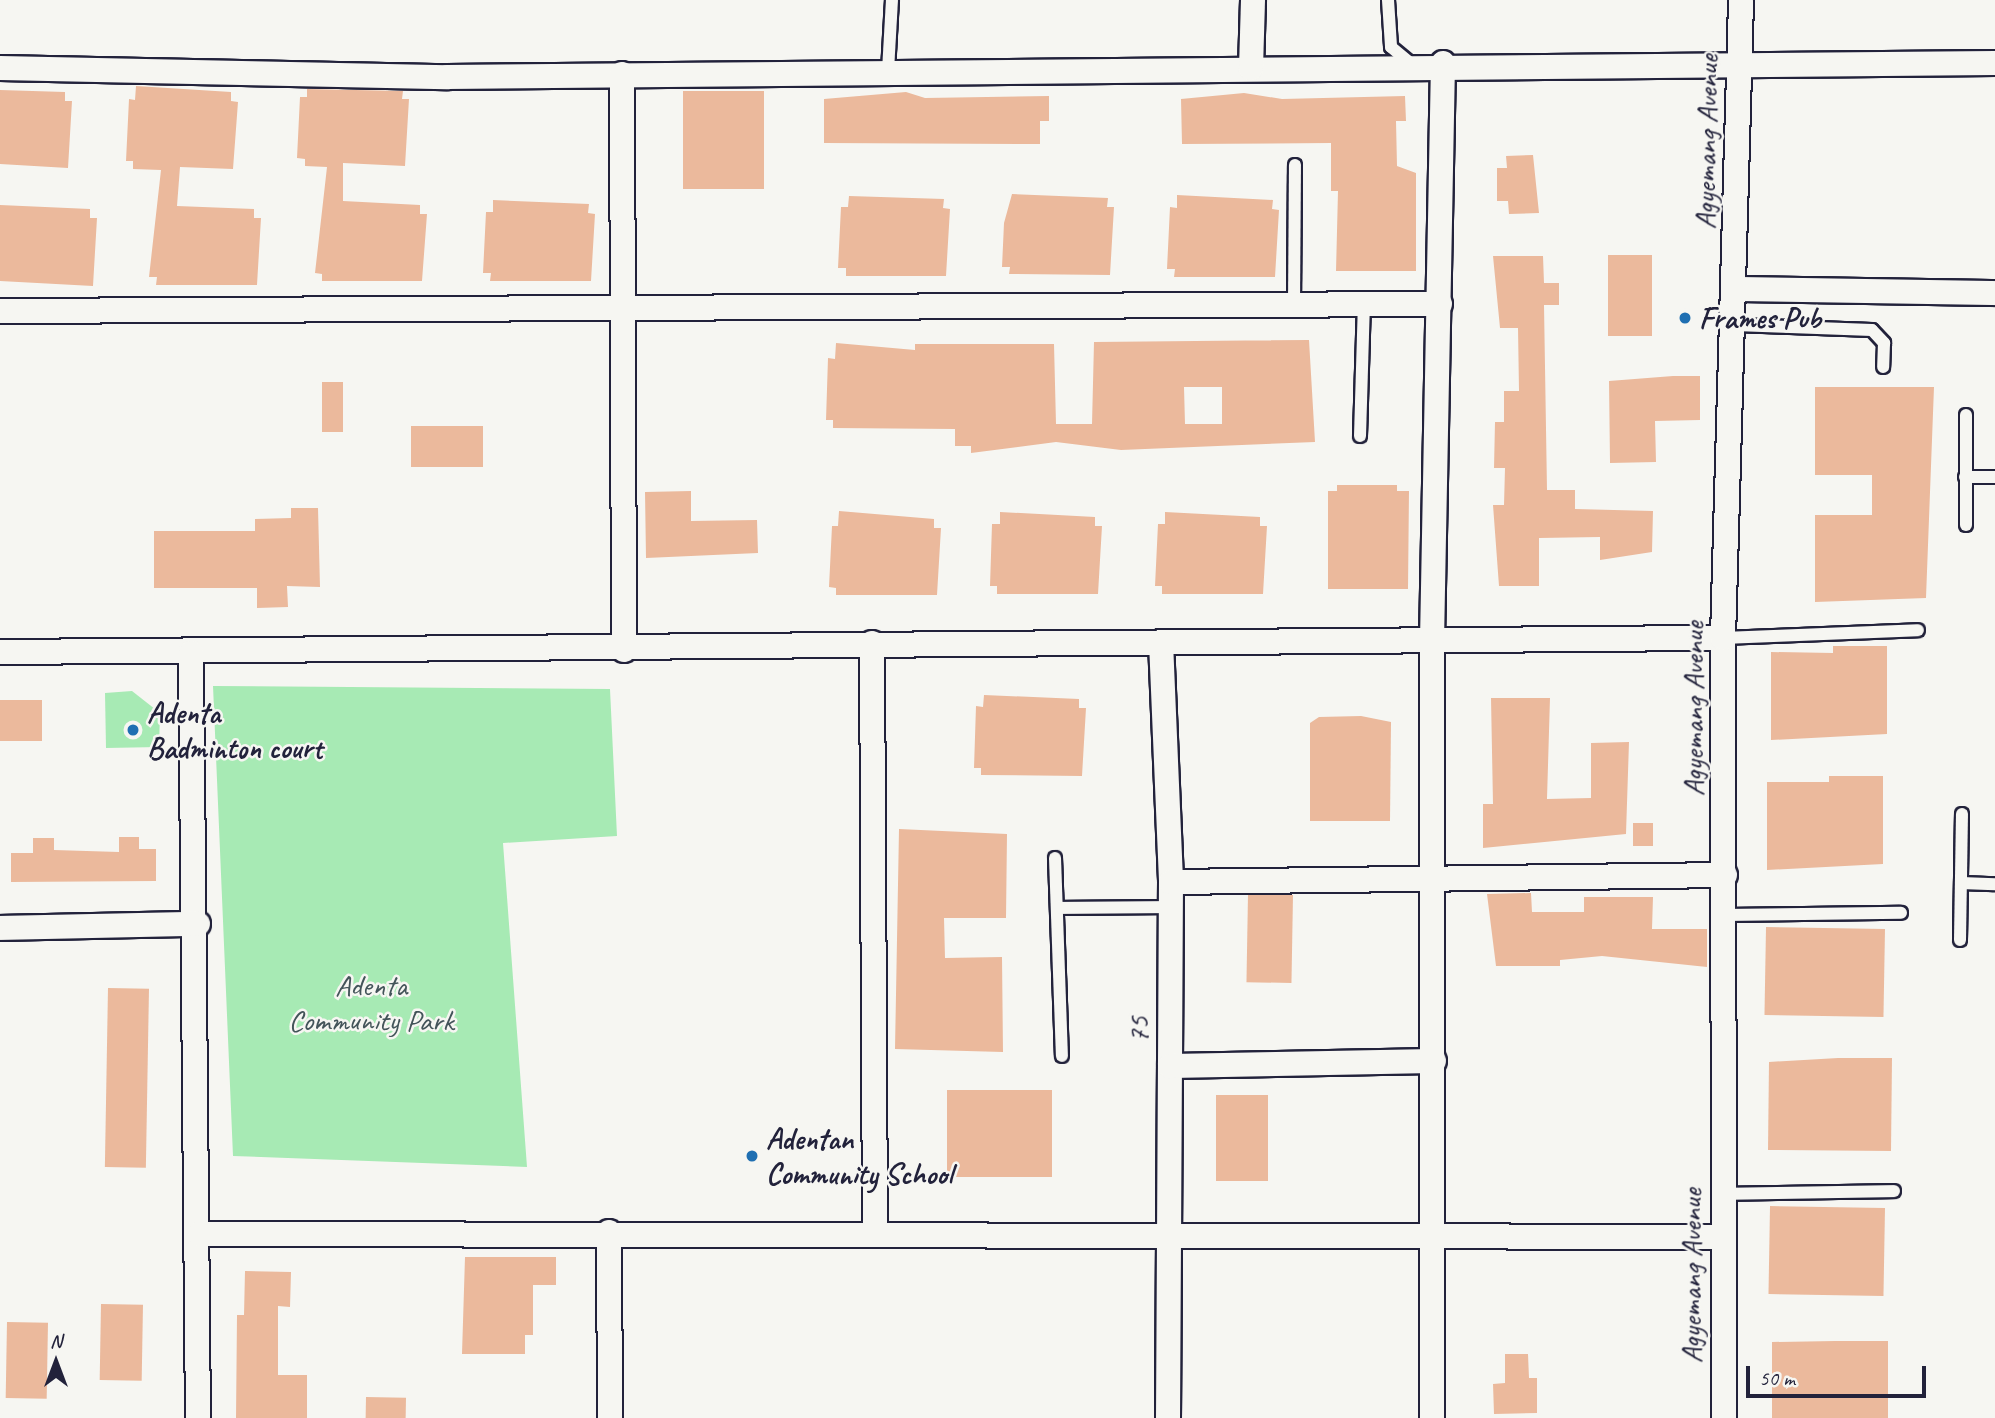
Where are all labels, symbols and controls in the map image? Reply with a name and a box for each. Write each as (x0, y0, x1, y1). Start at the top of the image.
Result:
street label: Agyemang Avenue (1686, 54, 1726, 230)
place label: Frames Pub (1699, 300, 1820, 336)
marker: Frames Pub (1677, 310, 1693, 326)
street label: Agyemang Avenue (1675, 622, 1711, 796)
place label: Adenta Badminton court (147, 695, 322, 766)
marker: Adenta Badminton court (125, 722, 141, 738)
park label: Adenta Community Park (288, 967, 454, 1038)
street label: 75 (1120, 1017, 1156, 1043)
place label: Adentan Community School (766, 1121, 951, 1192)
marker: Adentan Community School (744, 1148, 760, 1164)
street label: Agyemang Avenue (1673, 1189, 1709, 1363)
north arrow (21, 1327, 91, 1397)
text: N (50, 1329, 62, 1353)
scale bar (1750, 1352, 1930, 1396)
text: 50 m (1759, 1365, 1795, 1391)

